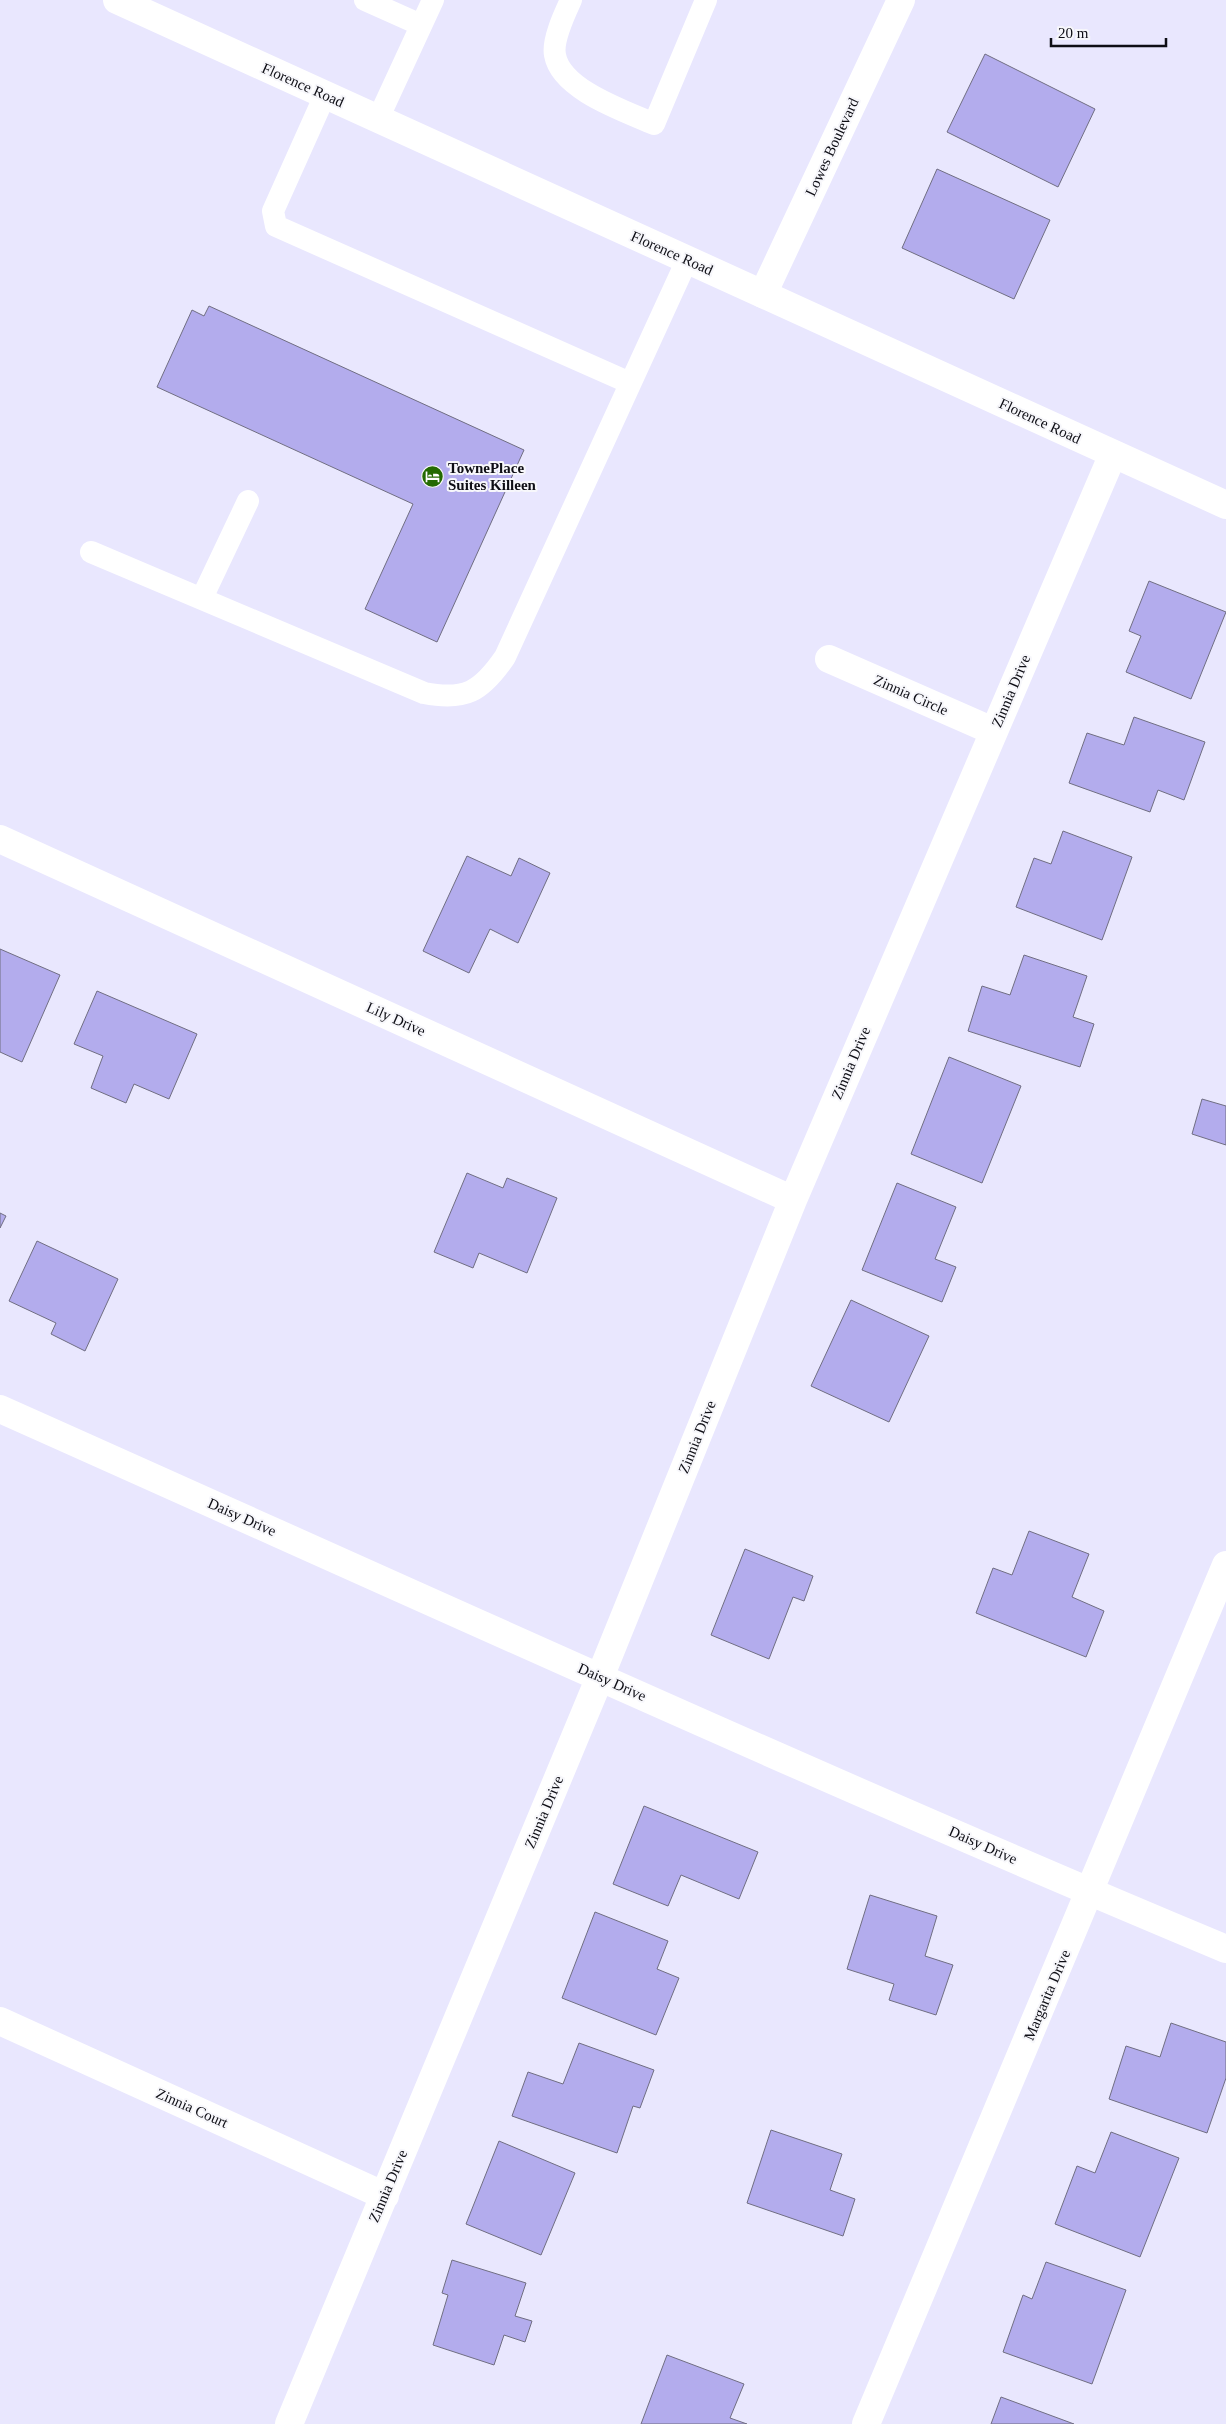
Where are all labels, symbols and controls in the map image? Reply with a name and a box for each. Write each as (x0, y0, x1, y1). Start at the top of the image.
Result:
scale bar (1051, 15, 1166, 47)
text: 20 m (1058, 25, 1089, 41)
street label: Florence Road (260, 60, 347, 110)
street label: Lowes Boulevard (802, 95, 862, 199)
street label: Florence Road (629, 228, 716, 278)
street label: Florence Road (997, 395, 1084, 447)
place label: TownePlace Suites Killeen (448, 460, 537, 493)
hotel icon: TownePlace Suites Killeen (420, 465, 444, 489)
street label: Zinnia Drive (989, 652, 1034, 730)
street label: Zinnia Circle (871, 672, 951, 719)
street label: Lily Drive (364, 999, 428, 1039)
street label: Zinnia Drive (829, 1024, 874, 1102)
street label: Zinnia Drive (675, 1398, 719, 1476)
street label: Daisy Drive (205, 1495, 279, 1539)
street label: Daisy Drive (575, 1660, 649, 1704)
street label: Zinnia Drive (522, 1773, 567, 1851)
street label: Daisy Drive (946, 1823, 1020, 1867)
street label: Margarita Drive (1021, 1947, 1073, 2043)
street label: Zinnia Court (154, 2085, 231, 2131)
street label: Zinnia Drive (366, 2147, 411, 2225)

